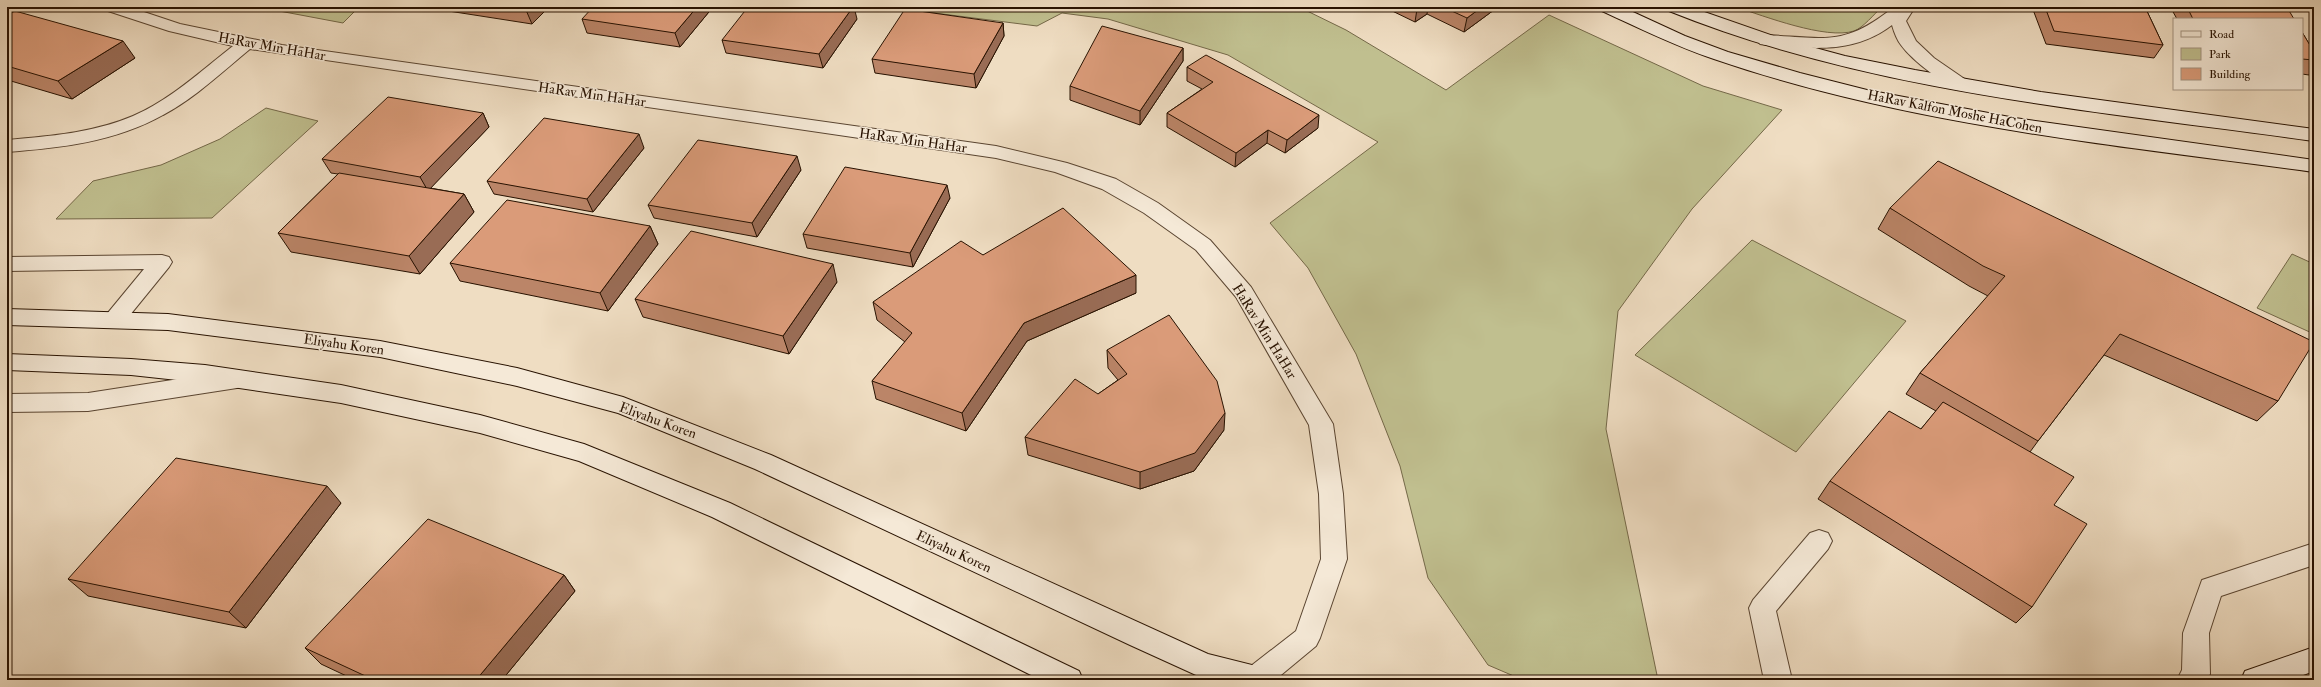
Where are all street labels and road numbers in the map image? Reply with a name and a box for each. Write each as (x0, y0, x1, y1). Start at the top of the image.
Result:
street label: HaRav Min HaHar (217, 29, 328, 64)
street label: HaRav Min HaHar (537, 79, 648, 111)
street label: HaRav Kalfon Moshe HaCohen (1866, 86, 2044, 137)
street label: HaRav Min HaHar (858, 125, 969, 157)
street label: HaRav Min HaHar (1229, 281, 1301, 383)
street label: Eliyahu Koren (302, 330, 385, 360)
street label: Eliyahu Koren (616, 399, 699, 443)
street label: Eliyahu Koren (913, 527, 994, 577)

